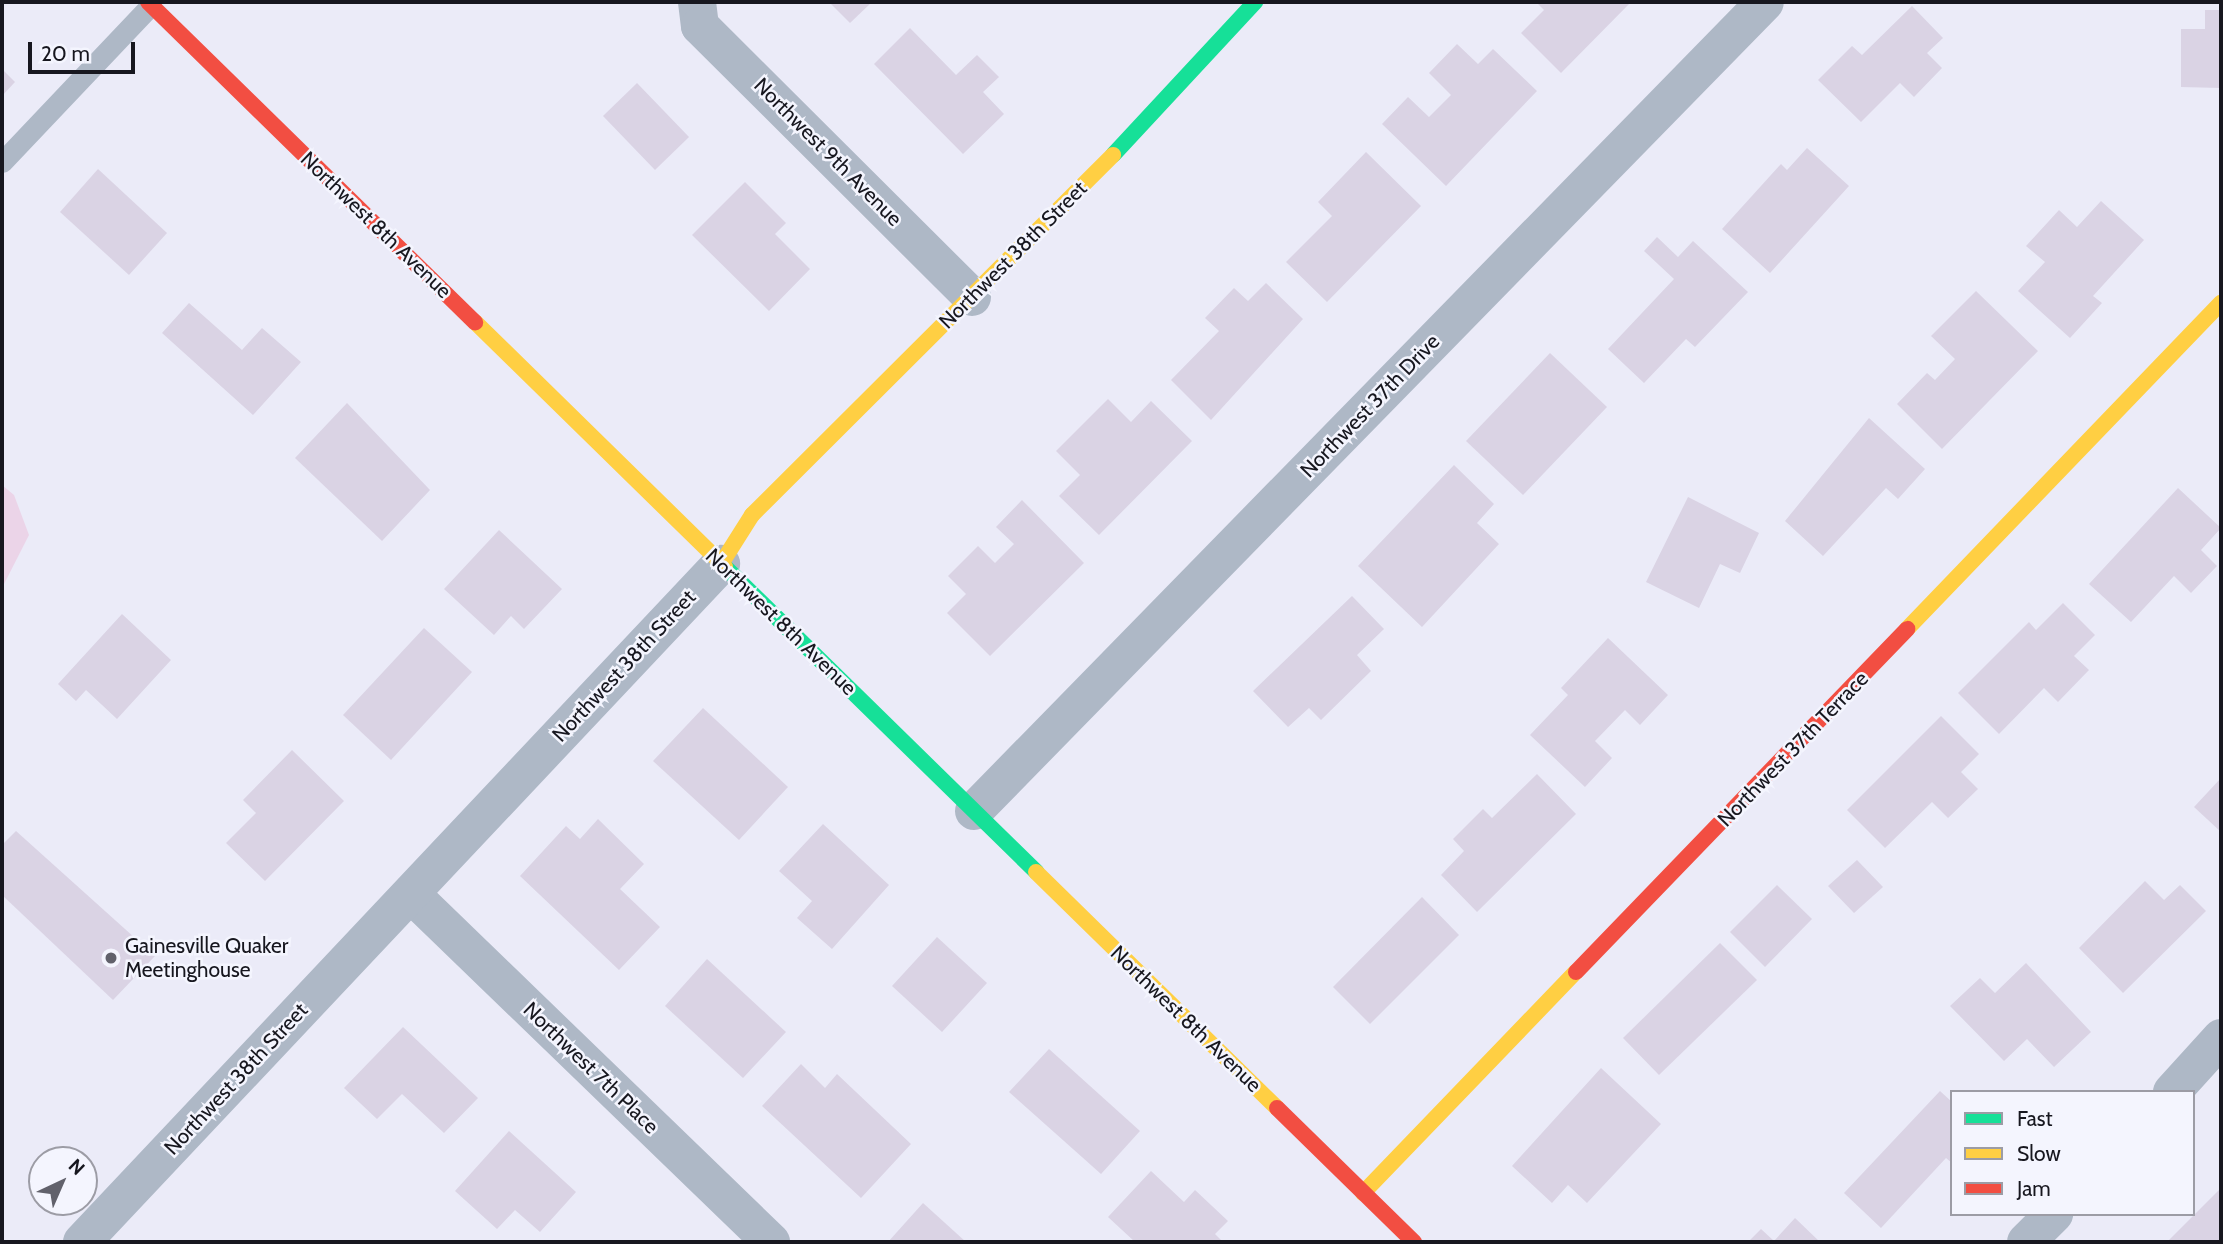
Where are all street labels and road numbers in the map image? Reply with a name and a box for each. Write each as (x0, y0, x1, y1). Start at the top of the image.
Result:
street label: Northwest 9th Avenue (749, 73, 907, 231)
street label: Northwest 8th Avenue (295, 147, 457, 303)
street label: Northwest 38th Street (934, 176, 1092, 334)
street label: Northwest 37th Drive (1295, 329, 1445, 483)
street label: Northwest 8th Avenue (700, 544, 862, 700)
street label: Northwest 38th Street (547, 585, 701, 747)
street label: Northwest 37th Terrace (1712, 666, 1874, 832)
street label: Northwest 8th Avenue (1105, 941, 1267, 1097)
street label: Northwest 7th Place (518, 997, 664, 1139)
street label: Northwest 38th Street (159, 998, 313, 1160)

